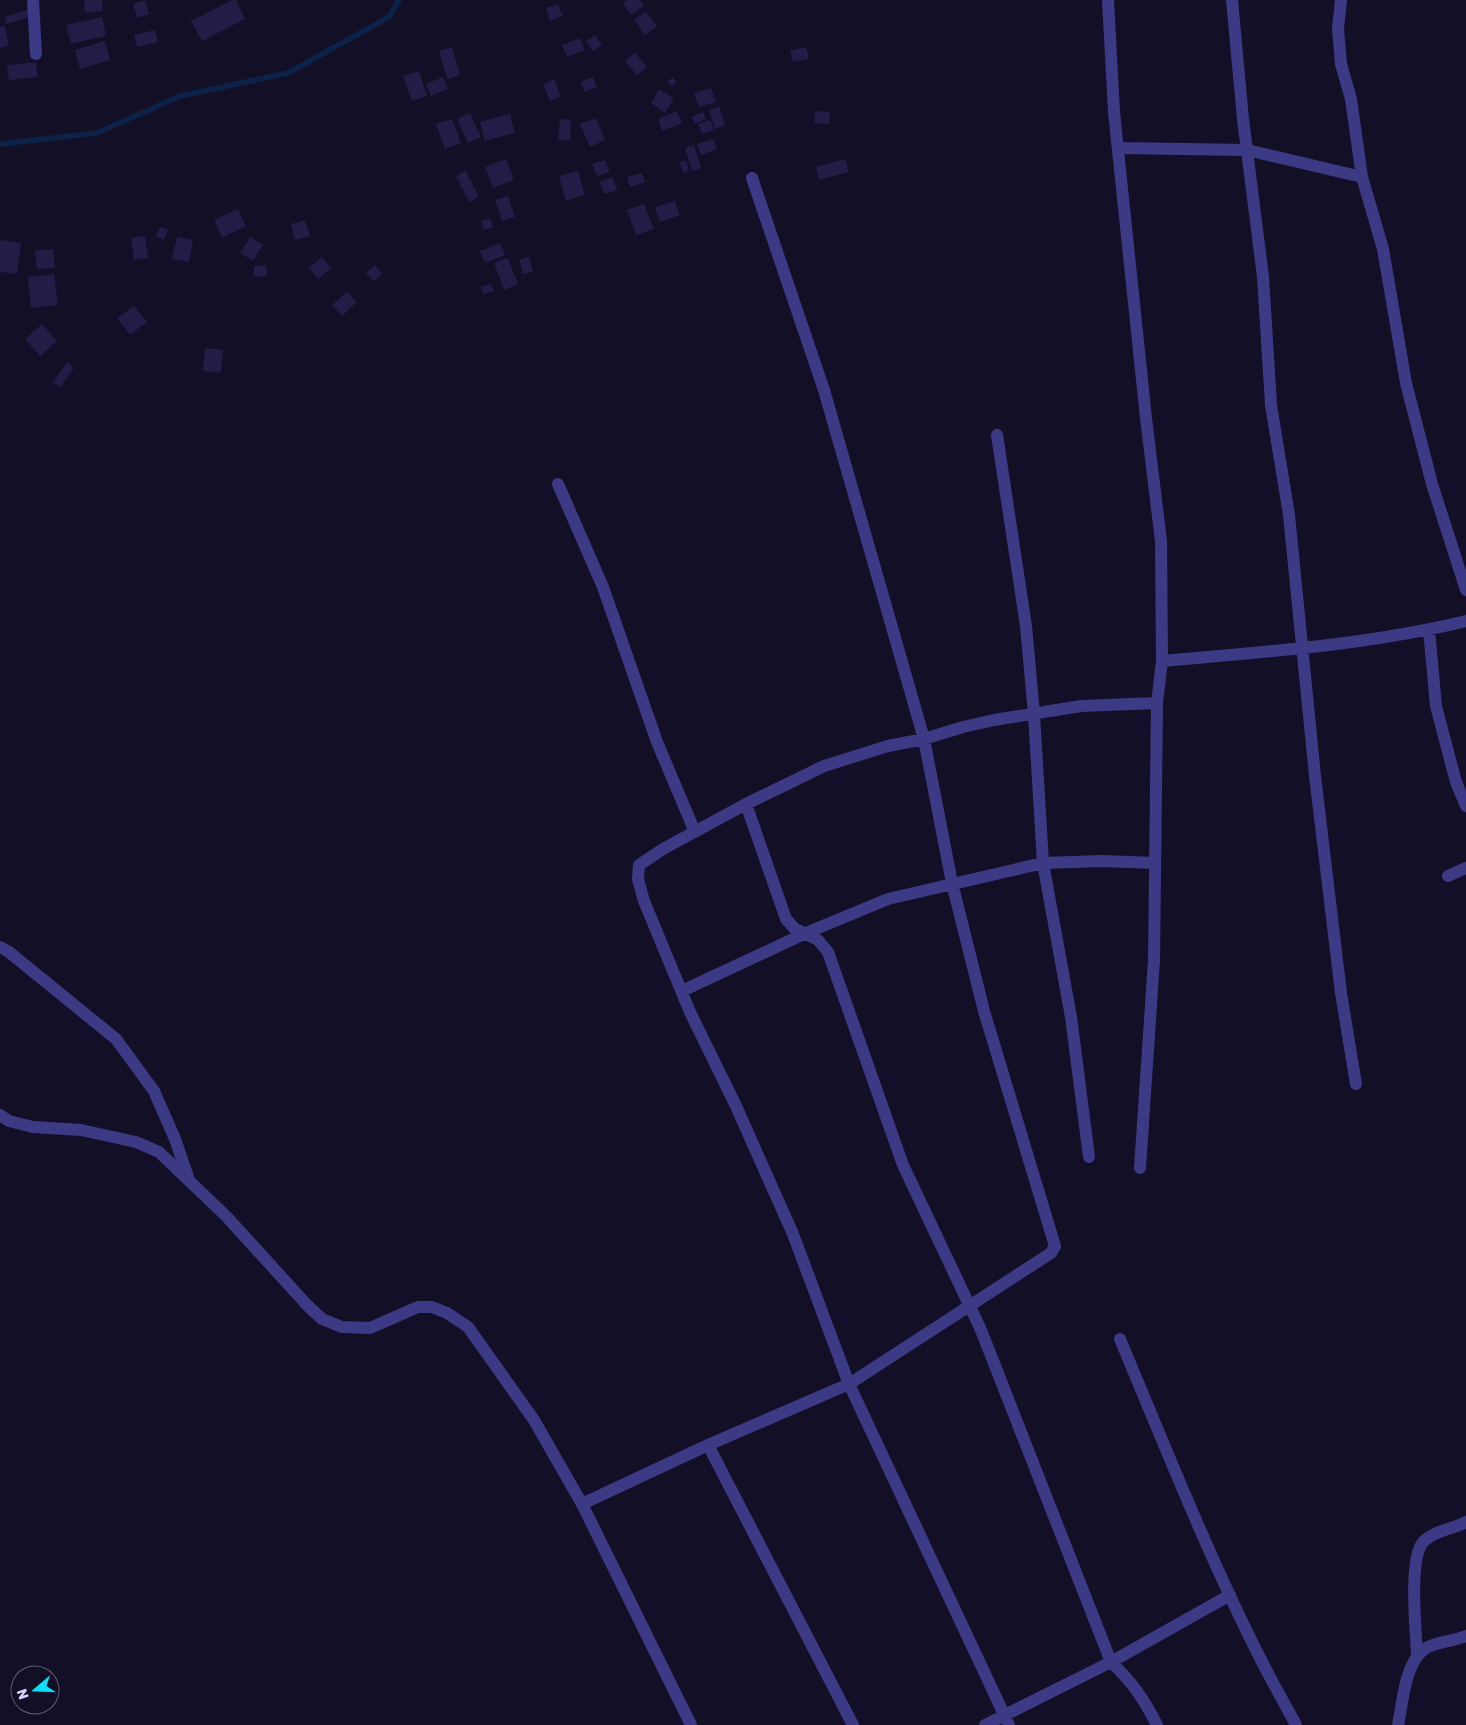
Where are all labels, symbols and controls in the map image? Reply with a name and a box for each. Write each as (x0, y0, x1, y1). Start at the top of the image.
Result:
north arrow (10, 1665, 60, 1715)
text: N (14, 1687, 33, 1702)

